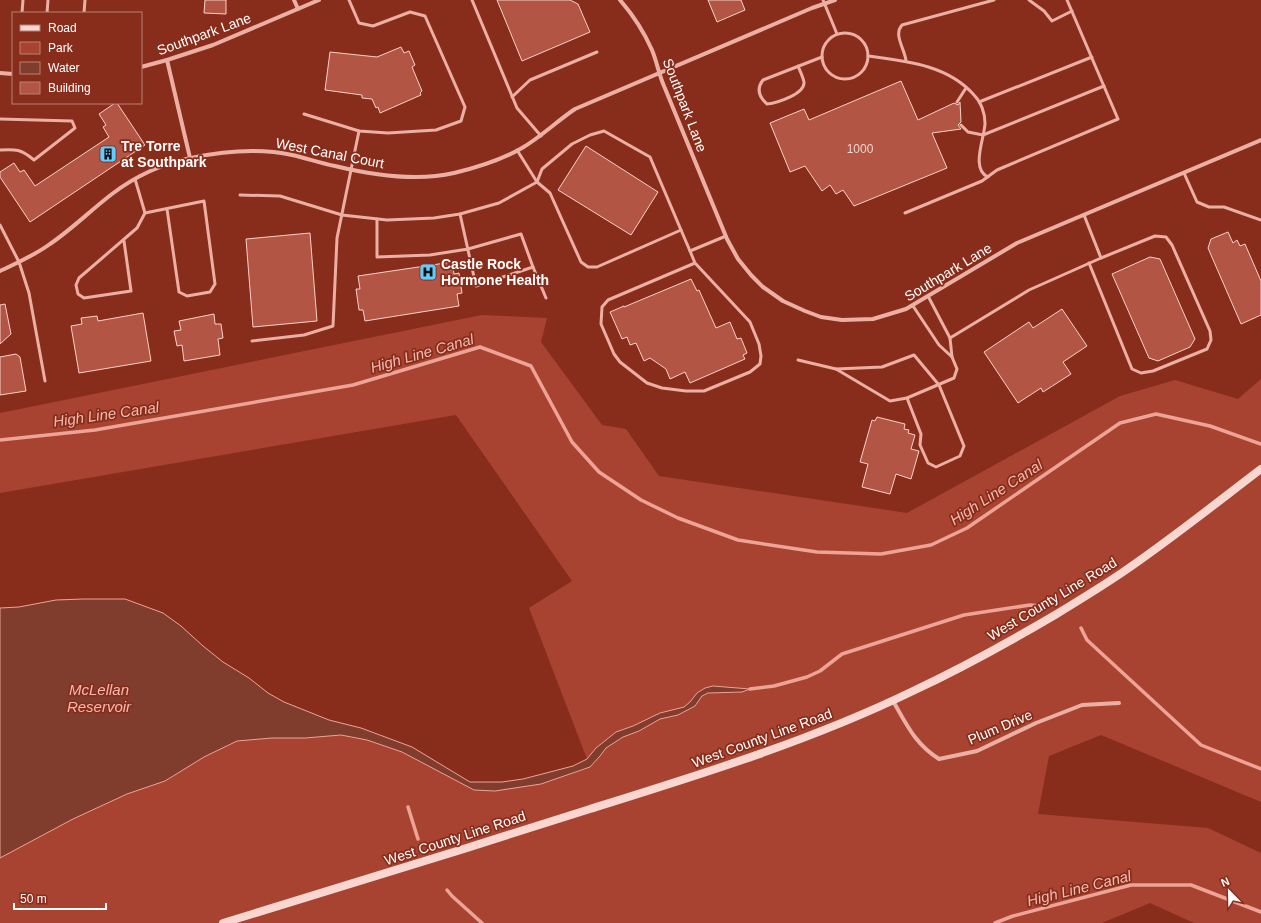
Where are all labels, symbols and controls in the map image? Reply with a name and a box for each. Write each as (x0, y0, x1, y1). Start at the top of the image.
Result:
street label: Southpark Lane (155, 10, 253, 58)
legend (12, 12, 142, 104)
text: Road (48, 21, 77, 35)
text: Park (48, 41, 74, 55)
street label: Southpark Lane (660, 56, 710, 154)
text: Water (48, 61, 80, 75)
text: Building (48, 81, 91, 95)
street label: West Canal Court (274, 135, 386, 171)
place label: Tre Torre at Southpark (121, 138, 207, 170)
house number: 1000 (847, 142, 874, 156)
building icon: Tre Torre at Southpark (98, 144, 118, 164)
street label: Southpark Lane (902, 240, 995, 304)
place label: Castle Rock Hormone Health (441, 256, 549, 288)
hospital icon: Castle Rock Hormone Health (418, 262, 438, 282)
water label: High Line Canal (368, 330, 476, 376)
water label: High Line Canal (52, 398, 161, 430)
water label: High Line Canal (947, 455, 1046, 528)
street label: West County Line Road (985, 554, 1119, 644)
water label: McLellan Reservoir (67, 681, 132, 715)
street label: West County Line Road (690, 705, 834, 771)
street label: Plum Drive (965, 706, 1035, 748)
street label: West County Line Road (382, 808, 528, 868)
water label: High Line Canal (1025, 867, 1133, 909)
north arrow (1209, 871, 1249, 911)
text: N (1219, 875, 1231, 889)
scale bar (14, 885, 106, 911)
text: 50 m (20, 892, 47, 906)

